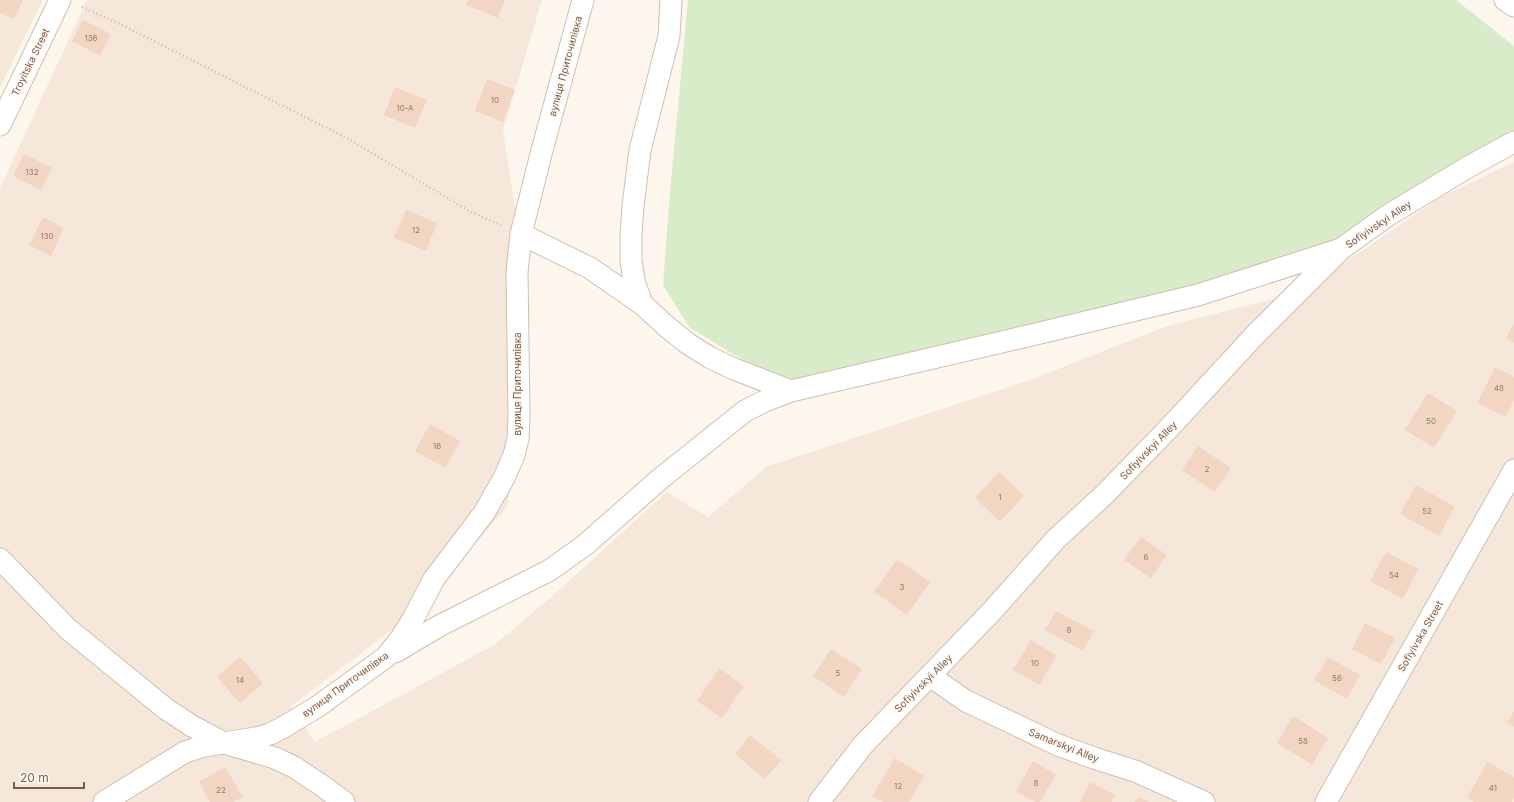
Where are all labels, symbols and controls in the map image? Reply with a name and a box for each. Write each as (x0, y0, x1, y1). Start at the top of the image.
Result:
street label: вулиця Приточилівка (546, 14, 584, 118)
street label: Troyitska Street (8, 25, 52, 98)
house number: 136 (84, 33, 98, 43)
house number: 10 (491, 95, 499, 105)
house number: 10-А (396, 103, 414, 113)
house number: 132 (25, 167, 39, 177)
street label: Sofiyivskyi Alley (1343, 197, 1414, 250)
house number: 12 (412, 225, 420, 235)
house number: 130 (40, 231, 54, 241)
street label: вулиця Приточилівка (511, 332, 523, 436)
house number: 48 (1494, 383, 1504, 393)
house number: 50 (1426, 416, 1436, 426)
street label: Sofiyivskyi Alley (1117, 418, 1179, 482)
house number: 16 (433, 441, 441, 451)
house number: 2 (1205, 464, 1210, 474)
house number: 1 (998, 492, 1002, 502)
house number: 52 (1422, 506, 1432, 516)
house number: 6 (1144, 552, 1149, 562)
house number: 54 (1389, 570, 1399, 580)
house number: 3 (900, 582, 905, 592)
street label: Sofiyivska Street (1395, 598, 1445, 673)
house number: 8 (1067, 625, 1072, 635)
street label: вулиця Приточилівка (300, 649, 390, 719)
street label: Sofiyivskyi Alley (892, 651, 955, 714)
house number: 10 (1031, 658, 1039, 668)
house number: 5 (836, 668, 841, 678)
house number: 56 (1332, 673, 1342, 683)
house number: 14 (236, 675, 244, 685)
street label: Samarskyi Alley (1027, 725, 1101, 765)
house number: 58 (1298, 736, 1308, 746)
scale bar (14, 764, 84, 790)
text: 20 m (20, 770, 49, 785)
house number: 8 (1034, 778, 1039, 788)
house number: 12 (894, 781, 902, 791)
house number: 41 (1489, 783, 1497, 793)
house number: 22 (216, 785, 226, 795)

